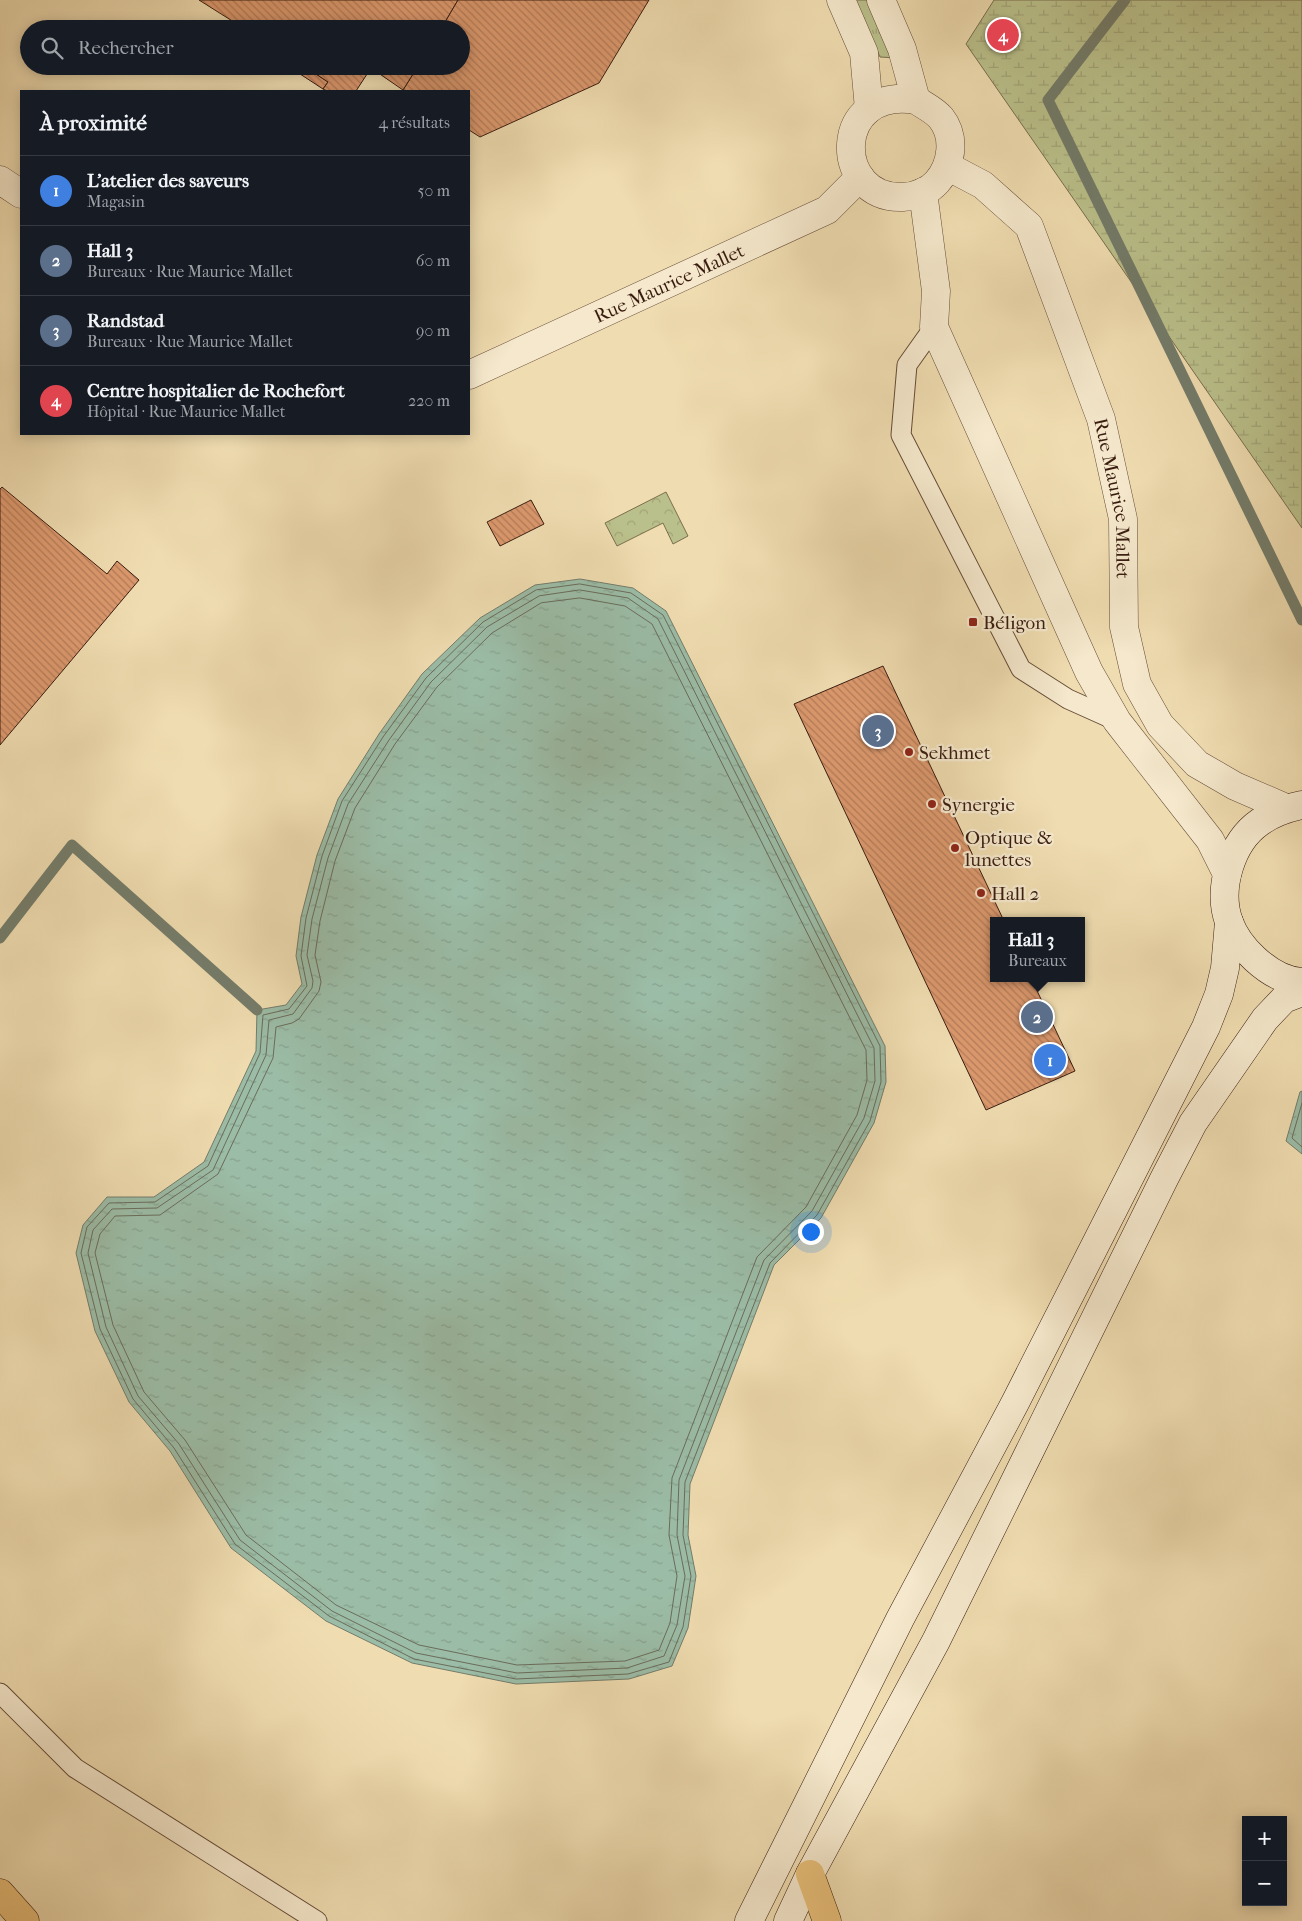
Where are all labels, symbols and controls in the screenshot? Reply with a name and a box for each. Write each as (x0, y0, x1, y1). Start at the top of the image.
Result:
pin: 4 (987, 16, 1019, 54)
search box (20, 20, 470, 75)
icon: search (38, 34, 66, 62)
text: Rechercher (78, 37, 174, 59)
text: À proximité (40, 111, 147, 135)
text: 4 résultats (378, 113, 450, 132)
text: L'atelier des saveurs (87, 170, 249, 192)
text: 1 (53, 181, 59, 200)
text: 50 m (418, 181, 450, 200)
text: Magasin (87, 192, 145, 211)
text: Hall 3 (87, 240, 133, 262)
street label: Rue Maurice Mallet (591, 240, 748, 328)
text: 2 (52, 251, 60, 270)
text: 60 m (416, 251, 450, 270)
text: Bureaux · Rue Maurice Mallet (87, 262, 293, 281)
text: Randstad (87, 310, 164, 332)
text: 3 (53, 321, 59, 340)
text: 90 m (416, 321, 450, 340)
text: Bureaux · Rue Maurice Mallet (87, 332, 293, 351)
text: Centre hospitalier de Rochefort (87, 380, 345, 402)
text: 4 (51, 391, 61, 410)
text: 220 m (408, 391, 450, 410)
text: Hôpital · Rue Maurice Mallet (87, 402, 285, 421)
street label: Rue Maurice Mallet (1089, 416, 1134, 579)
place label: Béligon (983, 612, 1046, 634)
marker: Béligon (967, 616, 979, 628)
pin: 3 (862, 712, 894, 750)
place label: Sekhmet (919, 742, 991, 764)
marker: Sekhmet (903, 746, 915, 758)
place label: Synergie (942, 794, 1015, 816)
marker: Synergie (926, 798, 938, 810)
place label: Optique & lunettes (964, 827, 1052, 871)
marker: Optique & lunettes (949, 842, 961, 854)
place label: Hall 2 (991, 883, 1039, 905)
marker: Hall 2 (975, 887, 987, 899)
popup (990, 917, 1085, 982)
text: Hall 3 (1008, 929, 1054, 951)
text: Bureaux (1008, 951, 1067, 970)
pin: 2 (1021, 998, 1053, 1036)
pin: 1 (1034, 1041, 1066, 1079)
your location (798, 1219, 824, 1245)
map controls (1242, 1816, 1287, 1906)
button: + (1242, 1816, 1287, 1861)
button: − (1242, 1861, 1287, 1906)

